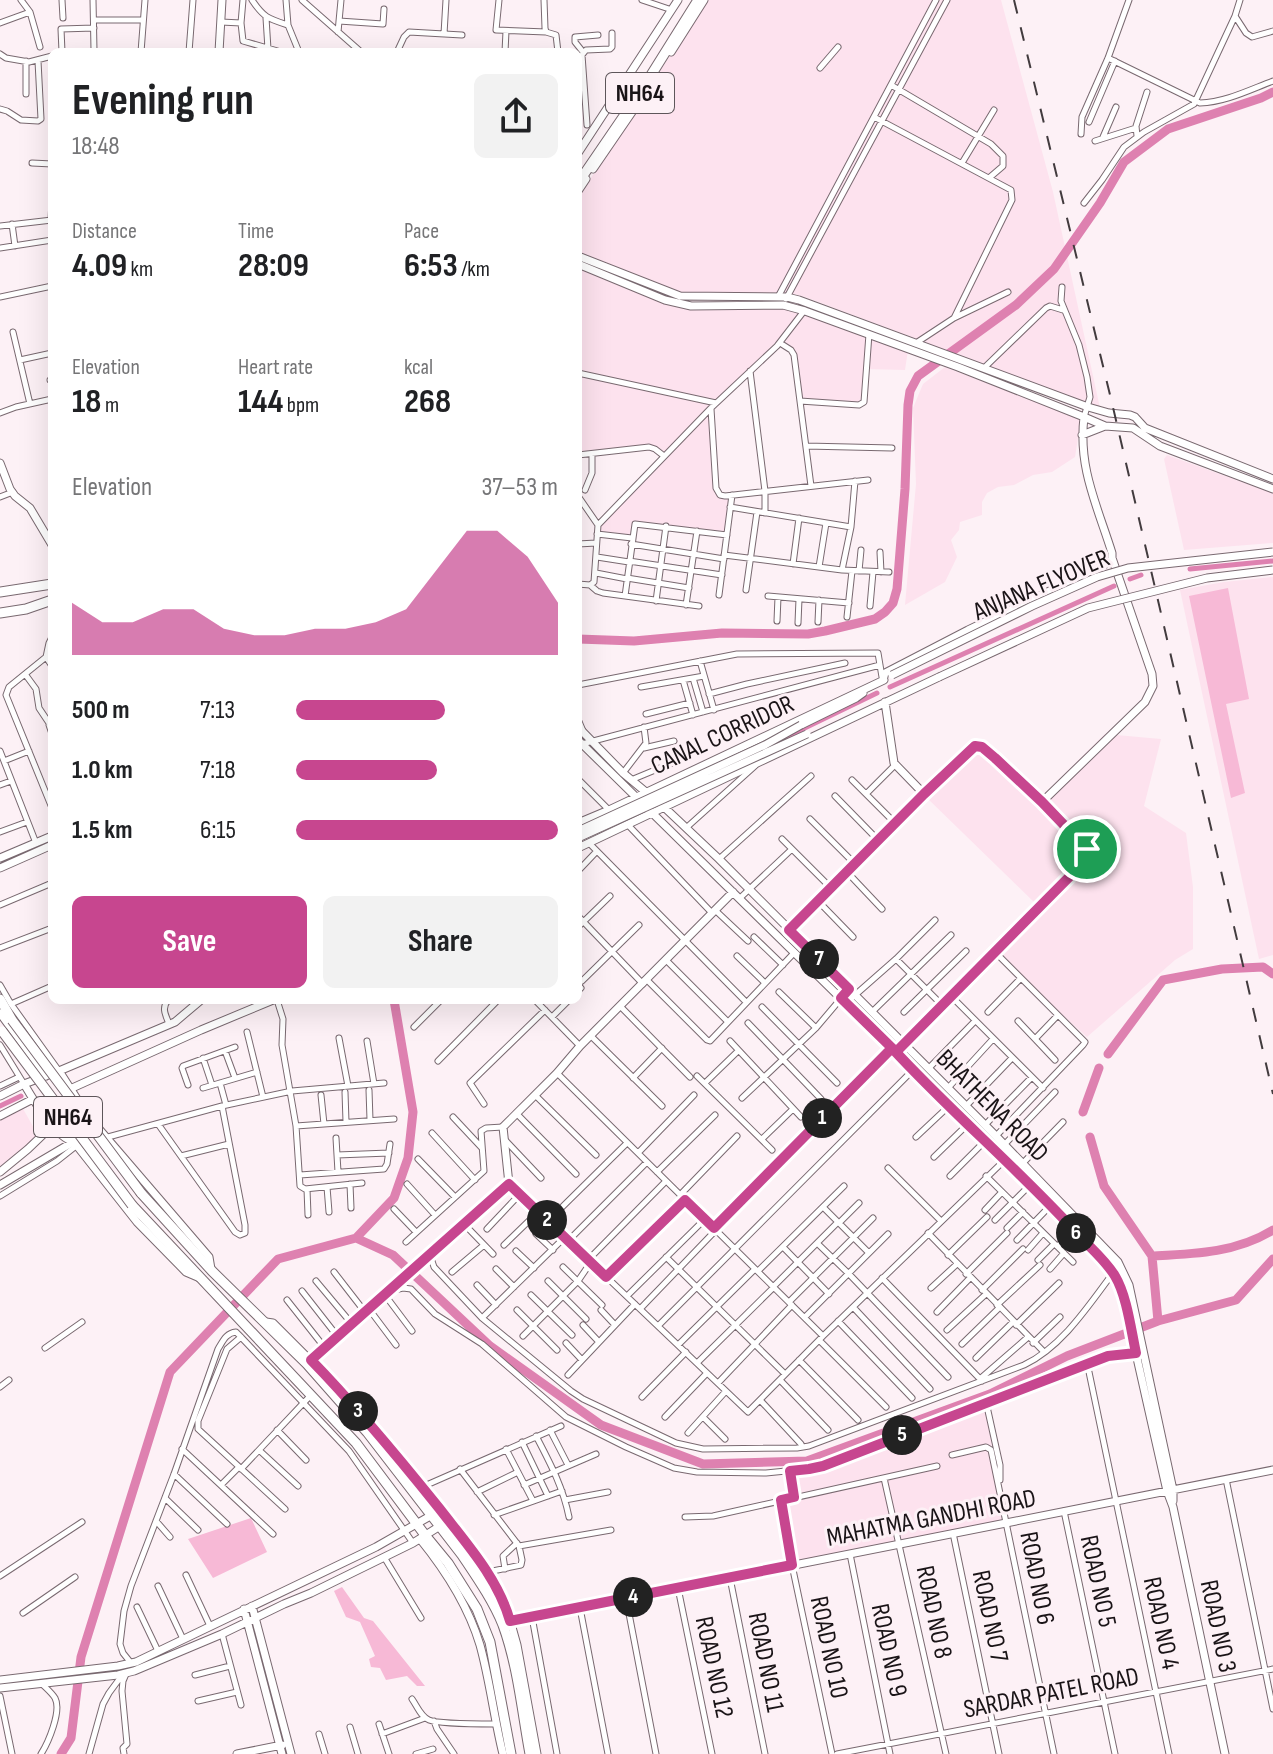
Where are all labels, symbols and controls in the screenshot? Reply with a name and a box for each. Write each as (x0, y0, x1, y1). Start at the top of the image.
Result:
road number: NH64 (606, 73, 674, 113)
text: Evening run (72, 74, 254, 127)
button: share (474, 74, 558, 158)
text: 18:48 (72, 131, 120, 162)
text: Distance (72, 218, 137, 245)
text: Time (238, 218, 274, 245)
text: Pace (404, 218, 439, 245)
text: 4.09 (72, 245, 127, 286)
text: 28:09 (238, 245, 309, 286)
text: 6:53 (404, 245, 458, 286)
text: km (127, 256, 153, 283)
text: /km (458, 256, 490, 283)
text: Elevation (72, 354, 140, 381)
text: Heart rate (238, 354, 313, 381)
text: kcal (404, 354, 433, 381)
text: 18 (72, 381, 101, 422)
text: 144 (238, 381, 283, 422)
text: 268 (404, 381, 451, 422)
text: m (101, 392, 119, 419)
text: bpm (283, 392, 319, 419)
text: Elevation (72, 472, 152, 503)
text: 37–53 m (481, 472, 558, 503)
street label: ANJANA FLYOVER (968, 543, 1114, 628)
street label: CANAL CORRIDOR (646, 689, 799, 782)
text: 500 m (72, 695, 129, 726)
text: 7:13 (200, 695, 235, 726)
text: 1.0 km (72, 755, 133, 786)
text: 7:18 (200, 755, 236, 786)
text: 1.5 km (72, 815, 132, 846)
text: 6:15 (200, 815, 236, 846)
pin (1053, 815, 1121, 883)
icon: arrive (1065, 827, 1109, 871)
button: Save (72, 896, 307, 988)
button: Share (323, 896, 558, 988)
pin: 7 (799, 939, 839, 979)
text: 7 (814, 945, 824, 972)
street label: BHATHENA ROAD (929, 1043, 1055, 1169)
road number: NH64 (34, 1097, 102, 1137)
pin: 1 (802, 1098, 842, 1138)
text: 1 (818, 1104, 826, 1131)
pin: 2 (527, 1200, 567, 1240)
text: 2 (542, 1206, 552, 1233)
pin: 6 (1056, 1213, 1096, 1253)
text: 6 (1071, 1219, 1081, 1246)
pin: 3 (338, 1391, 378, 1431)
text: 3 (353, 1397, 363, 1424)
pin: 5 (882, 1415, 922, 1455)
text: 5 (897, 1421, 907, 1448)
street label: MAHATMA GANDHI ROAD (824, 1483, 1038, 1554)
street label: ROAD NO 6 (1012, 1529, 1061, 1627)
street label: ROAD NO 5 (1073, 1532, 1122, 1630)
street label: ROAD NO 8 (909, 1563, 958, 1662)
street label: ROAD NO 7 (965, 1568, 1015, 1666)
street label: ROAD NO 4 (1136, 1574, 1185, 1672)
pin: 4 (613, 1577, 653, 1617)
street label: ROAD NO 3 (1193, 1577, 1242, 1675)
text: 4 (628, 1583, 638, 1610)
street label: ROAD NO 10 (803, 1593, 854, 1701)
street label: ROAD NO 9 (864, 1601, 913, 1700)
street label: ROAD NO 11 (741, 1610, 790, 1715)
street label: ROAD NO 12 (688, 1614, 739, 1721)
street label: SARDAR PATEL ROAD (961, 1661, 1142, 1726)

